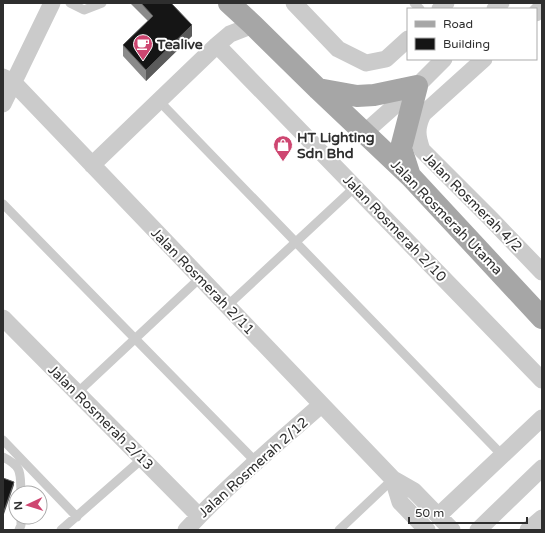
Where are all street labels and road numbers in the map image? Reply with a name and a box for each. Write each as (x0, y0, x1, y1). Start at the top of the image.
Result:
street label: Jalan Rosmerah 4/2 (420, 149, 526, 255)
street label: Jalan Rosmerah Utama (387, 156, 506, 279)
street label: Jalan Rosmerah 2/10 (339, 171, 450, 285)
street label: Jalan Rosmerah 2/11 (147, 224, 258, 338)
street label: Jalan Rosmerah 2/13 (44, 361, 157, 474)
street label: Jalan Rosmerah 2/12 (195, 414, 312, 521)

